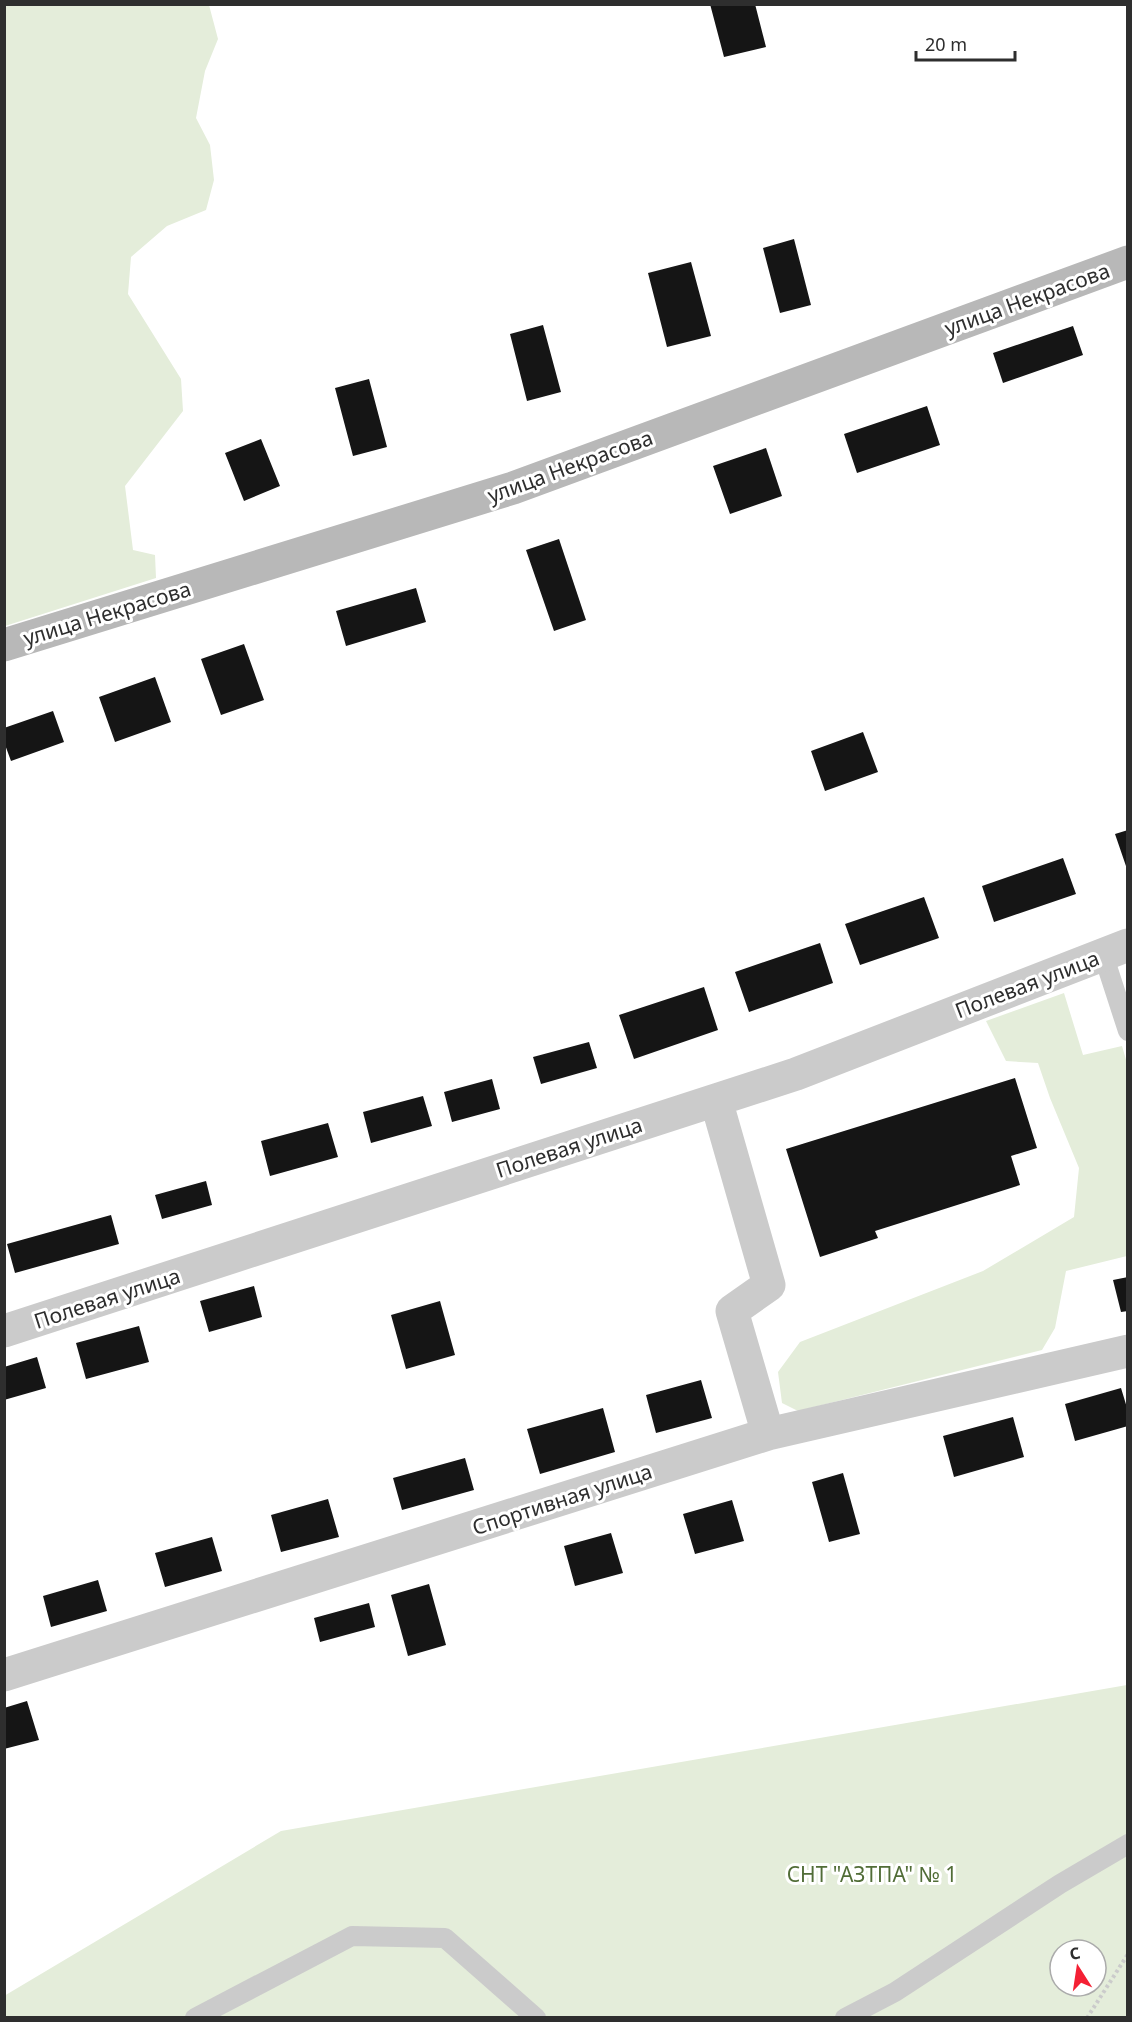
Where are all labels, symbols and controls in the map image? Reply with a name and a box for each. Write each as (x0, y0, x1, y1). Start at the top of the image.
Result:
scale bar (916, 24, 1015, 62)
text: 20 m (925, 32, 967, 56)
street label: улица Некрасова (941, 256, 1113, 342)
street label: улица Некрасова (484, 423, 656, 509)
street label: улица Некрасова (20, 574, 194, 652)
street label: Полевая улица (951, 944, 1103, 1024)
street label: Полевая улица (492, 1110, 646, 1184)
street label: Полевая улица (30, 1261, 184, 1335)
street label: Спортивная улица (468, 1457, 656, 1541)
park label: СНТ "АЗТПА" № 1 (787, 1860, 957, 1888)
north arrow (1048, 1938, 1108, 1998)
text: С (1068, 1941, 1082, 1965)

